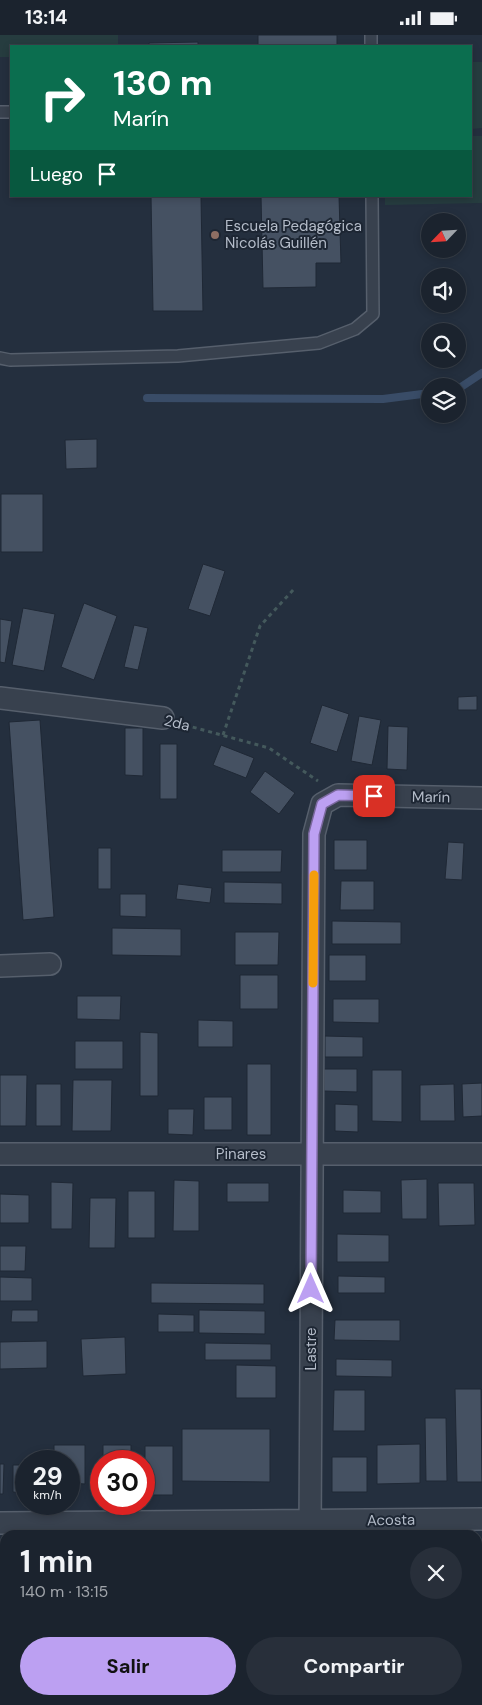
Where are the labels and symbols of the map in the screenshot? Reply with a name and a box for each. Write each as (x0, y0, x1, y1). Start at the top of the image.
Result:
north arrow (421, 213, 466, 257)
place label: Escuela Pedagógica Nicolás Guillén (225, 216, 362, 253)
marker: Escuela Pedagógica Nicolás Guillén (209, 229, 221, 241)
street label: 2da (162, 710, 192, 736)
pin (353, 775, 395, 817)
street label: Marín (412, 787, 450, 807)
street label: Pinares (216, 1144, 266, 1164)
position arrow (284, 1262, 336, 1314)
street label: Lastre (301, 1328, 321, 1370)
speed limit sign: 30 (90, 1450, 155, 1515)
street label: Acosta (367, 1510, 415, 1530)

